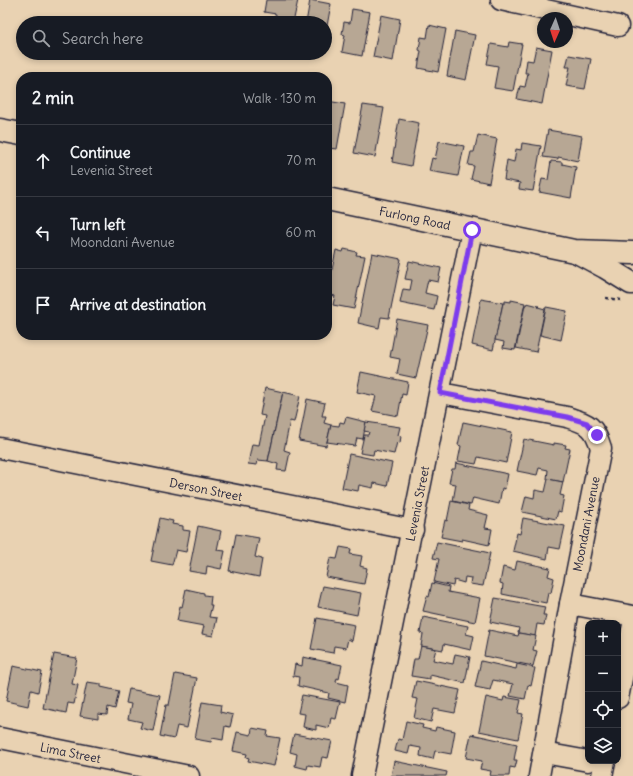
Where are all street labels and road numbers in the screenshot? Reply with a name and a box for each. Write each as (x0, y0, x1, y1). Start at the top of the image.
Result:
street label: Furlong Road (378, 203, 452, 232)
street label: Levenia Street (402, 465, 432, 542)
street label: Derson Street (168, 474, 244, 503)
street label: Moondani Avenue (569, 475, 603, 573)
street label: Lima Street (39, 739, 102, 766)

